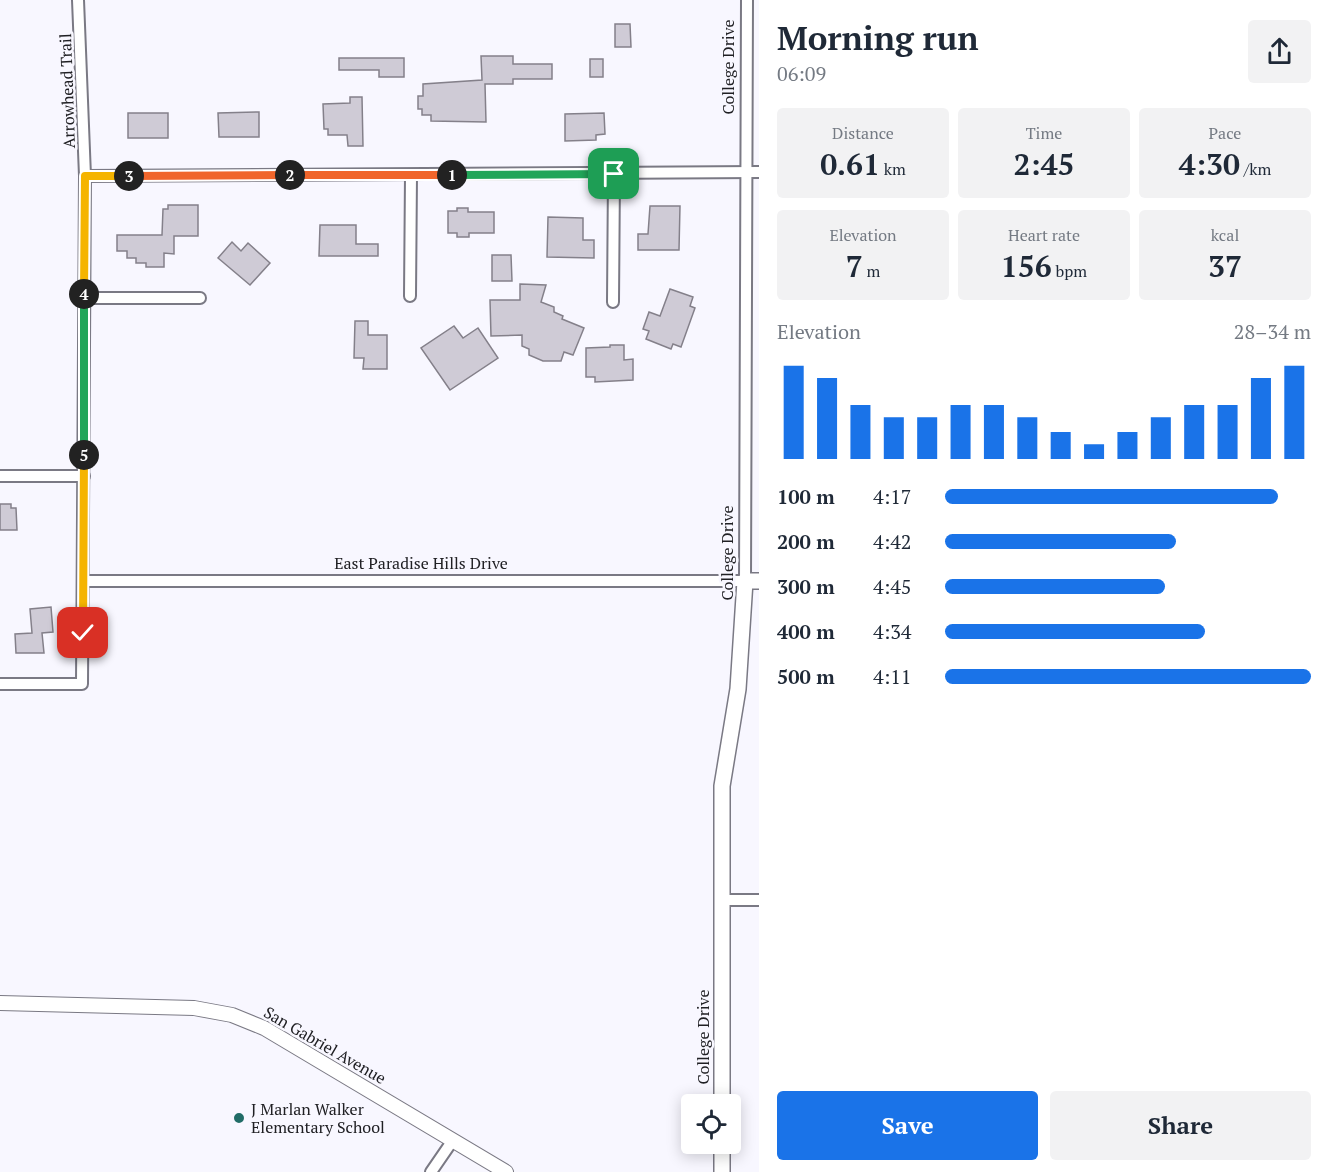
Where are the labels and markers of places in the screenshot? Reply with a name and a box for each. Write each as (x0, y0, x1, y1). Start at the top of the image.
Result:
pin (588, 148, 639, 199)
pin: 2 (275, 160, 305, 190)
pin: 1 (437, 160, 467, 190)
pin: 3 (114, 161, 144, 191)
pin: 4 (69, 279, 99, 309)
pin: 5 (69, 440, 99, 470)
pin (57, 607, 108, 658)
place label: J Marlan Walker Elementary School (251, 1098, 385, 1138)
marker: J Marlan Walker Elementary School (232, 1111, 246, 1125)

